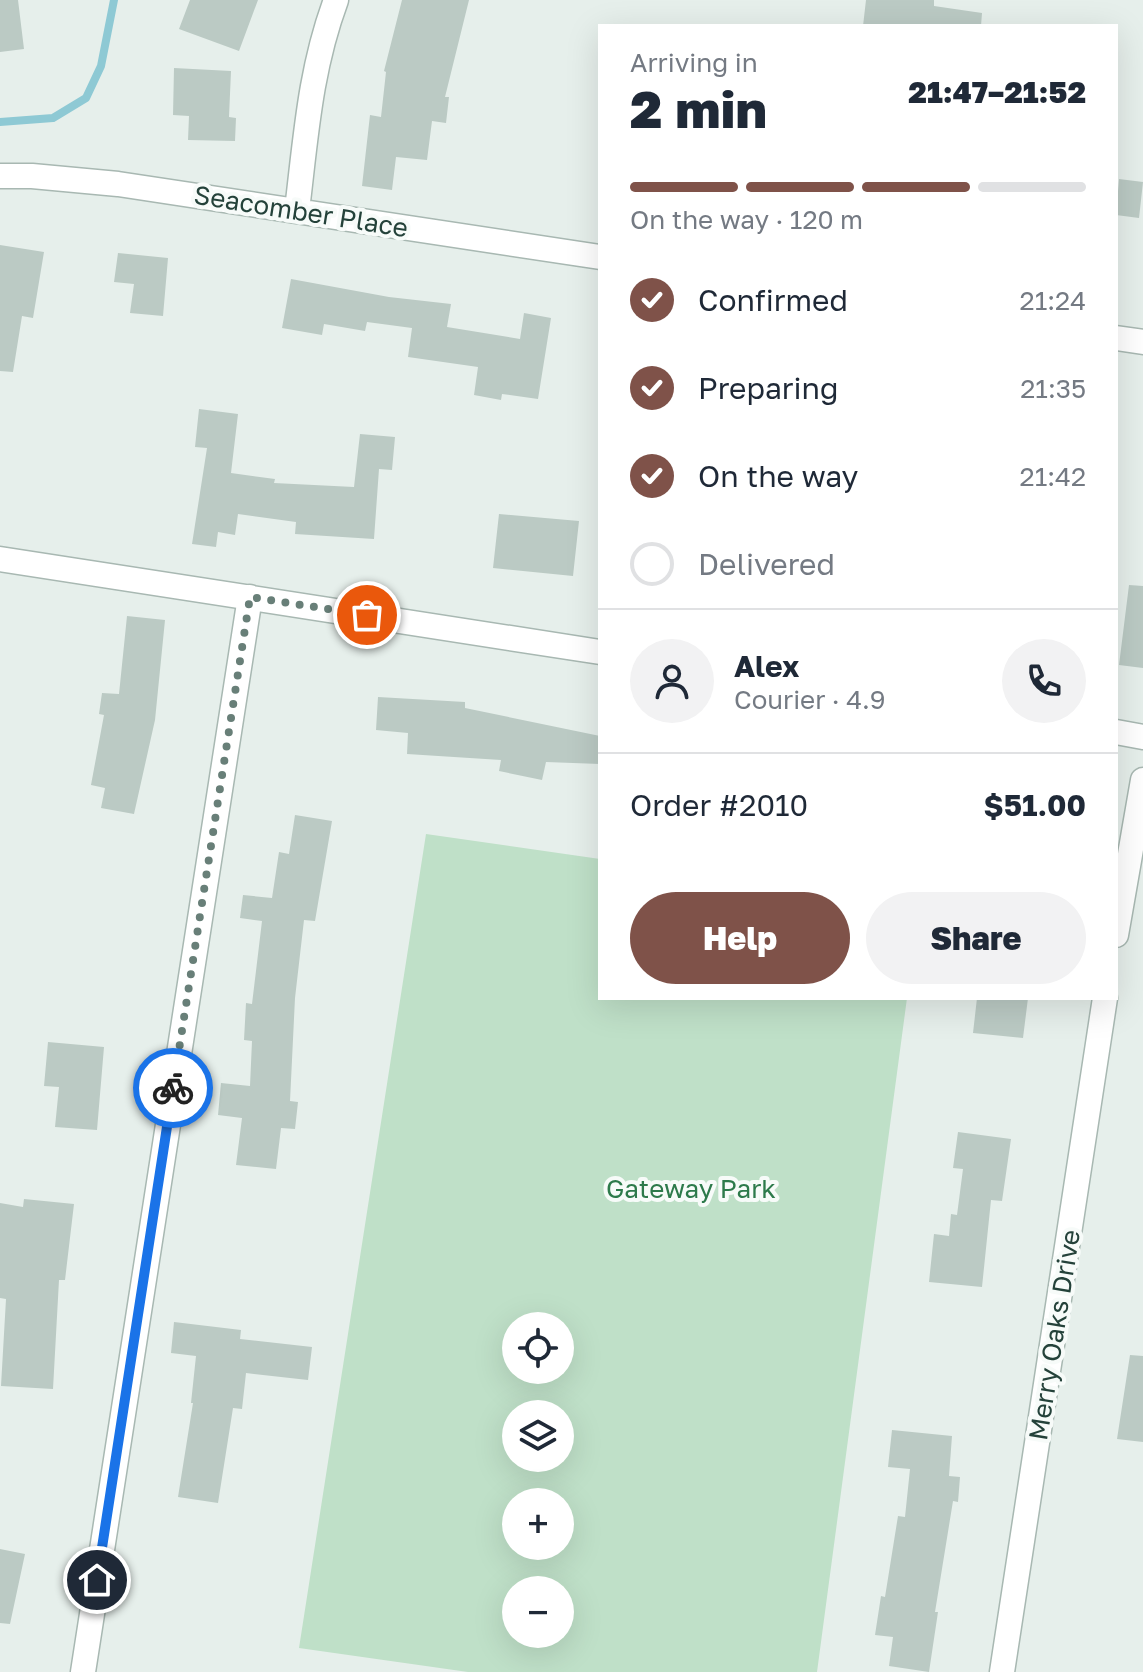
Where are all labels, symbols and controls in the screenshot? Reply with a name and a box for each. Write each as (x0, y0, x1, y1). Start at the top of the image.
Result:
text: Arriving in (630, 47, 758, 78)
text: 21:47–21:52 (908, 74, 1086, 110)
text: 2 min (630, 77, 767, 139)
street label: Seacomber Place (192, 179, 410, 243)
text: On the way · 120 m (630, 204, 863, 235)
icon: check (630, 278, 674, 322)
text: Confirmed (698, 282, 848, 318)
text: 21:24 (1020, 285, 1086, 316)
icon: check (630, 366, 674, 410)
text: Preparing (698, 370, 839, 406)
text: 21:35 (1020, 373, 1086, 404)
icon: check (630, 454, 674, 498)
text: On the way (698, 458, 858, 494)
text: 21:42 (1020, 461, 1086, 492)
text: Delivered (698, 546, 835, 582)
pin (333, 581, 401, 649)
icon: bag (345, 593, 389, 637)
button: person (630, 639, 714, 723)
button: phone (1002, 639, 1086, 723)
text: Alex (734, 648, 799, 684)
text: Courier · 4.9 (734, 684, 886, 715)
text: Order #2010 (630, 787, 808, 823)
text: $51.00 (984, 787, 1086, 823)
button: Help (630, 892, 850, 984)
button: Share (866, 892, 1086, 984)
courier (133, 1048, 213, 1128)
icon: bike (151, 1066, 195, 1110)
park label: Gateway Park (606, 1173, 776, 1204)
street label: Merry Oaks Drive (1022, 1227, 1086, 1443)
map controls (502, 1312, 574, 1648)
button: locate (502, 1312, 574, 1384)
button: layers (502, 1400, 574, 1472)
button: + (502, 1488, 574, 1560)
pin (63, 1546, 131, 1614)
icon: home (75, 1558, 119, 1602)
button: − (502, 1576, 574, 1648)

